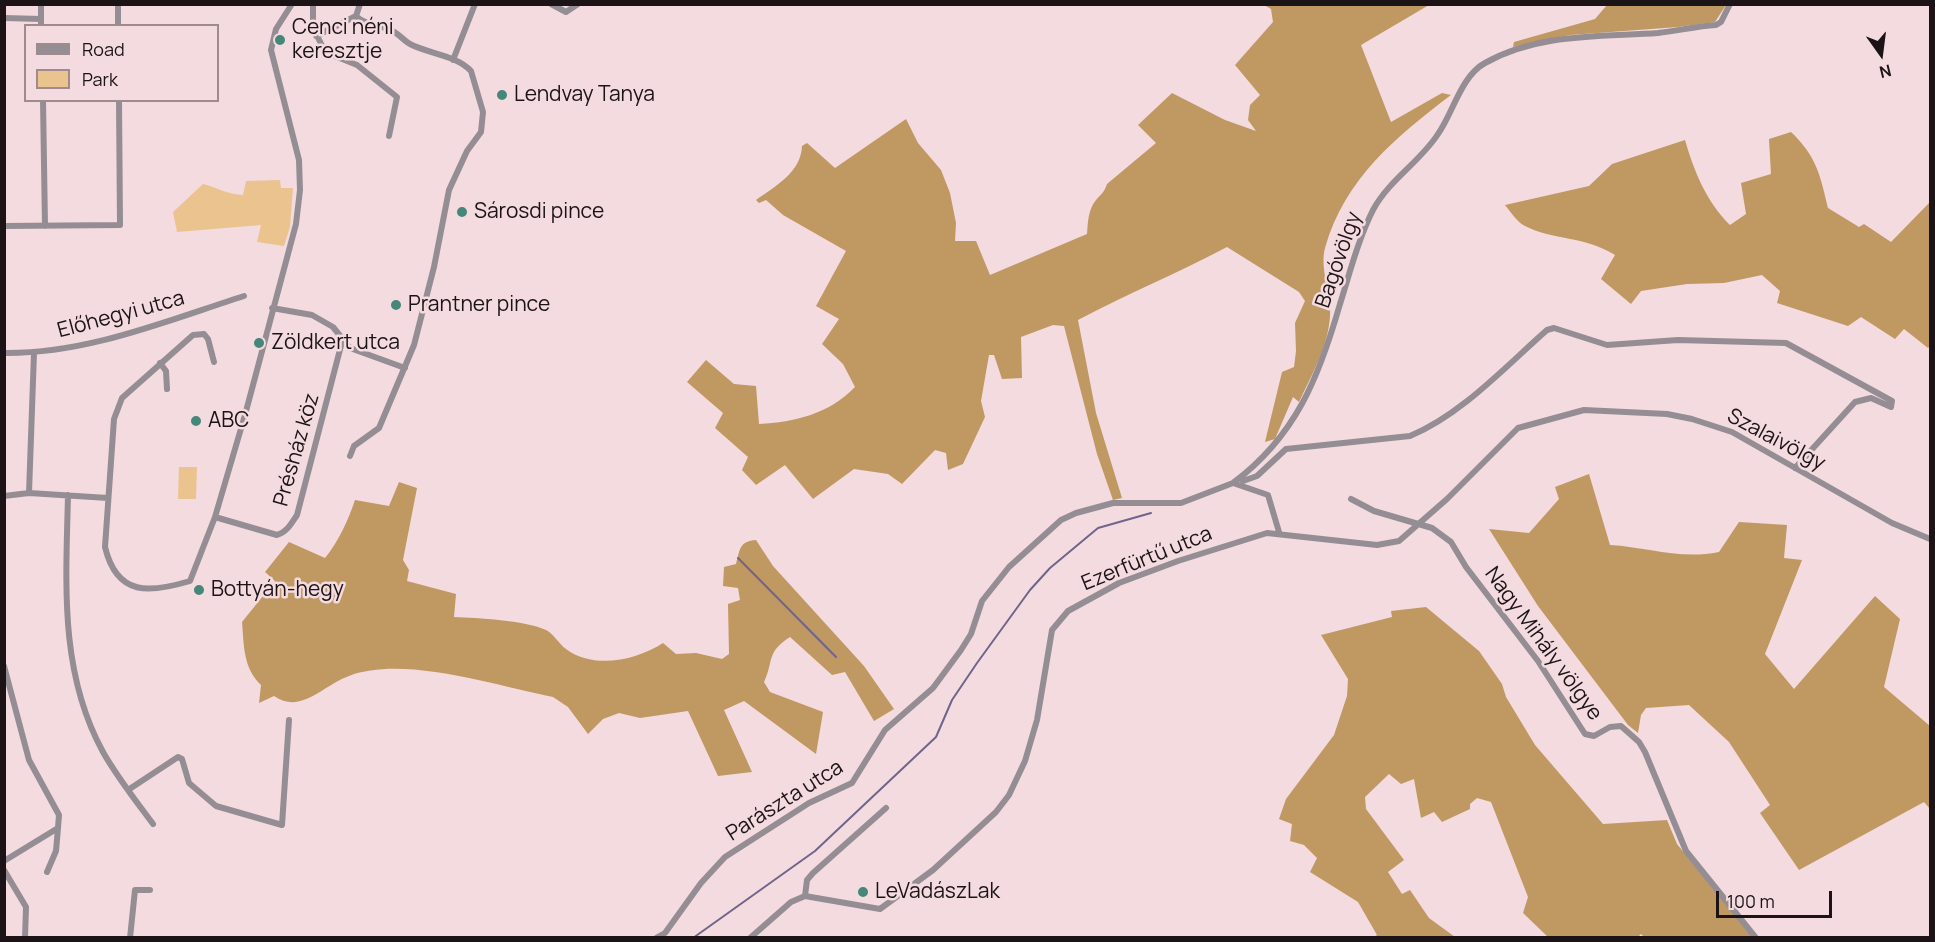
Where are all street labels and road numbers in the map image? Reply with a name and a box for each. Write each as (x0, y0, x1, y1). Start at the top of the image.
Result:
street label: Bagóvölgy (1311, 209, 1367, 311)
street label: Előhegyi utca (55, 286, 187, 344)
street label: Présház köz (269, 391, 325, 509)
street label: Szalaivölgy (1723, 404, 1829, 476)
street label: Ezerfürtű utca (1078, 521, 1216, 597)
street label: Nagy Mihály völgye (1479, 562, 1607, 726)
street label: Parászta utca (722, 755, 848, 847)

